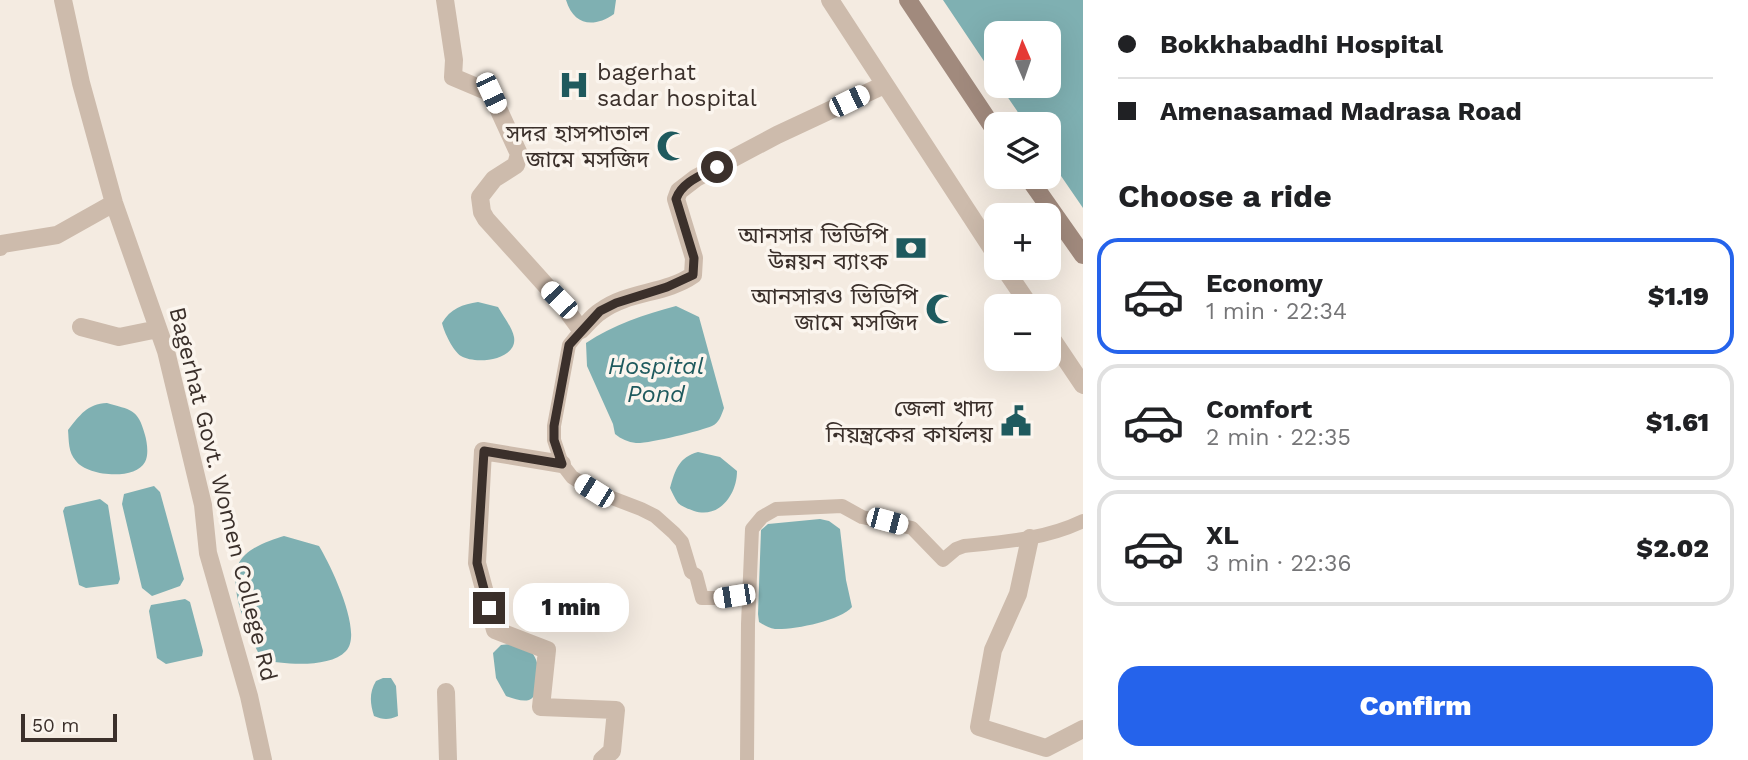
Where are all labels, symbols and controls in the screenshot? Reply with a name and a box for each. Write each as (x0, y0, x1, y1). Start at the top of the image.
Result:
north arrow (984, 21, 1060, 98)
map controls (984, 21, 1061, 371)
text: Bokkhabadhi Hospital (1160, 29, 1443, 59)
place label: bagerhat sadar hospital (597, 59, 757, 112)
hospital icon: bagerhat sadar hospital (557, 68, 591, 102)
car (473, 70, 510, 116)
car (826, 82, 873, 120)
text: Amenasamad Madrasa Road (1160, 96, 1522, 126)
button: layers (984, 112, 1061, 189)
place label: সদর হাসপাতাল জামে মসজিদ (505, 120, 650, 173)
mosque icon: সদর হাসপাতাল জামে মসজিদ (655, 129, 689, 163)
route start (701, 151, 733, 183)
text: Choose a ride (1118, 177, 1332, 215)
button: + (984, 203, 1061, 280)
place label: আনসার ভিডিপি উন্নয়ন ব্যাংক (737, 222, 889, 275)
bank icon: আনসার ভিডিপি উন্নয়ন ব্যাংক (894, 231, 928, 265)
icon: car (1122, 265, 1185, 328)
text: Economy (1206, 268, 1323, 298)
car (537, 278, 582, 322)
text: $1.19 (1648, 281, 1709, 311)
place label: আনসারও ভিডিপি জামে মসজিদ (750, 283, 919, 336)
mosque icon: আনসারও ভিডিপি জামে মসজিদ (924, 292, 958, 326)
button: − (984, 294, 1061, 371)
text: 1 min · 22:34 (1206, 298, 1347, 325)
street label: Bagerhat Govt. Women College Rd (163, 304, 283, 684)
water label: Hospital Pond (608, 352, 704, 408)
icon: car (1122, 391, 1185, 454)
text: Comfort (1206, 394, 1312, 424)
place label: জেলা খাদ্য নিয়ন্ত্রকের কার্যলয় (825, 395, 994, 448)
public building icon: জেলা খাদ্য নিয়ন্ত্রকের কার্যলয় (999, 404, 1033, 438)
text: $1.61 (1646, 407, 1709, 437)
text: 2 min · 22:35 (1206, 424, 1351, 451)
car (571, 471, 618, 511)
car (864, 505, 911, 537)
icon: car (1122, 517, 1185, 580)
text: XL (1206, 520, 1239, 550)
text: $2.02 (1636, 533, 1709, 563)
text: 3 min · 22:36 (1206, 550, 1351, 577)
car (712, 582, 757, 610)
callout: 1 min (514, 584, 629, 632)
route end (473, 592, 505, 624)
text: 1 min (541, 594, 601, 621)
button: Confirm (1118, 666, 1713, 746)
scale bar (21, 711, 117, 743)
text: 50 m (32, 714, 79, 737)

